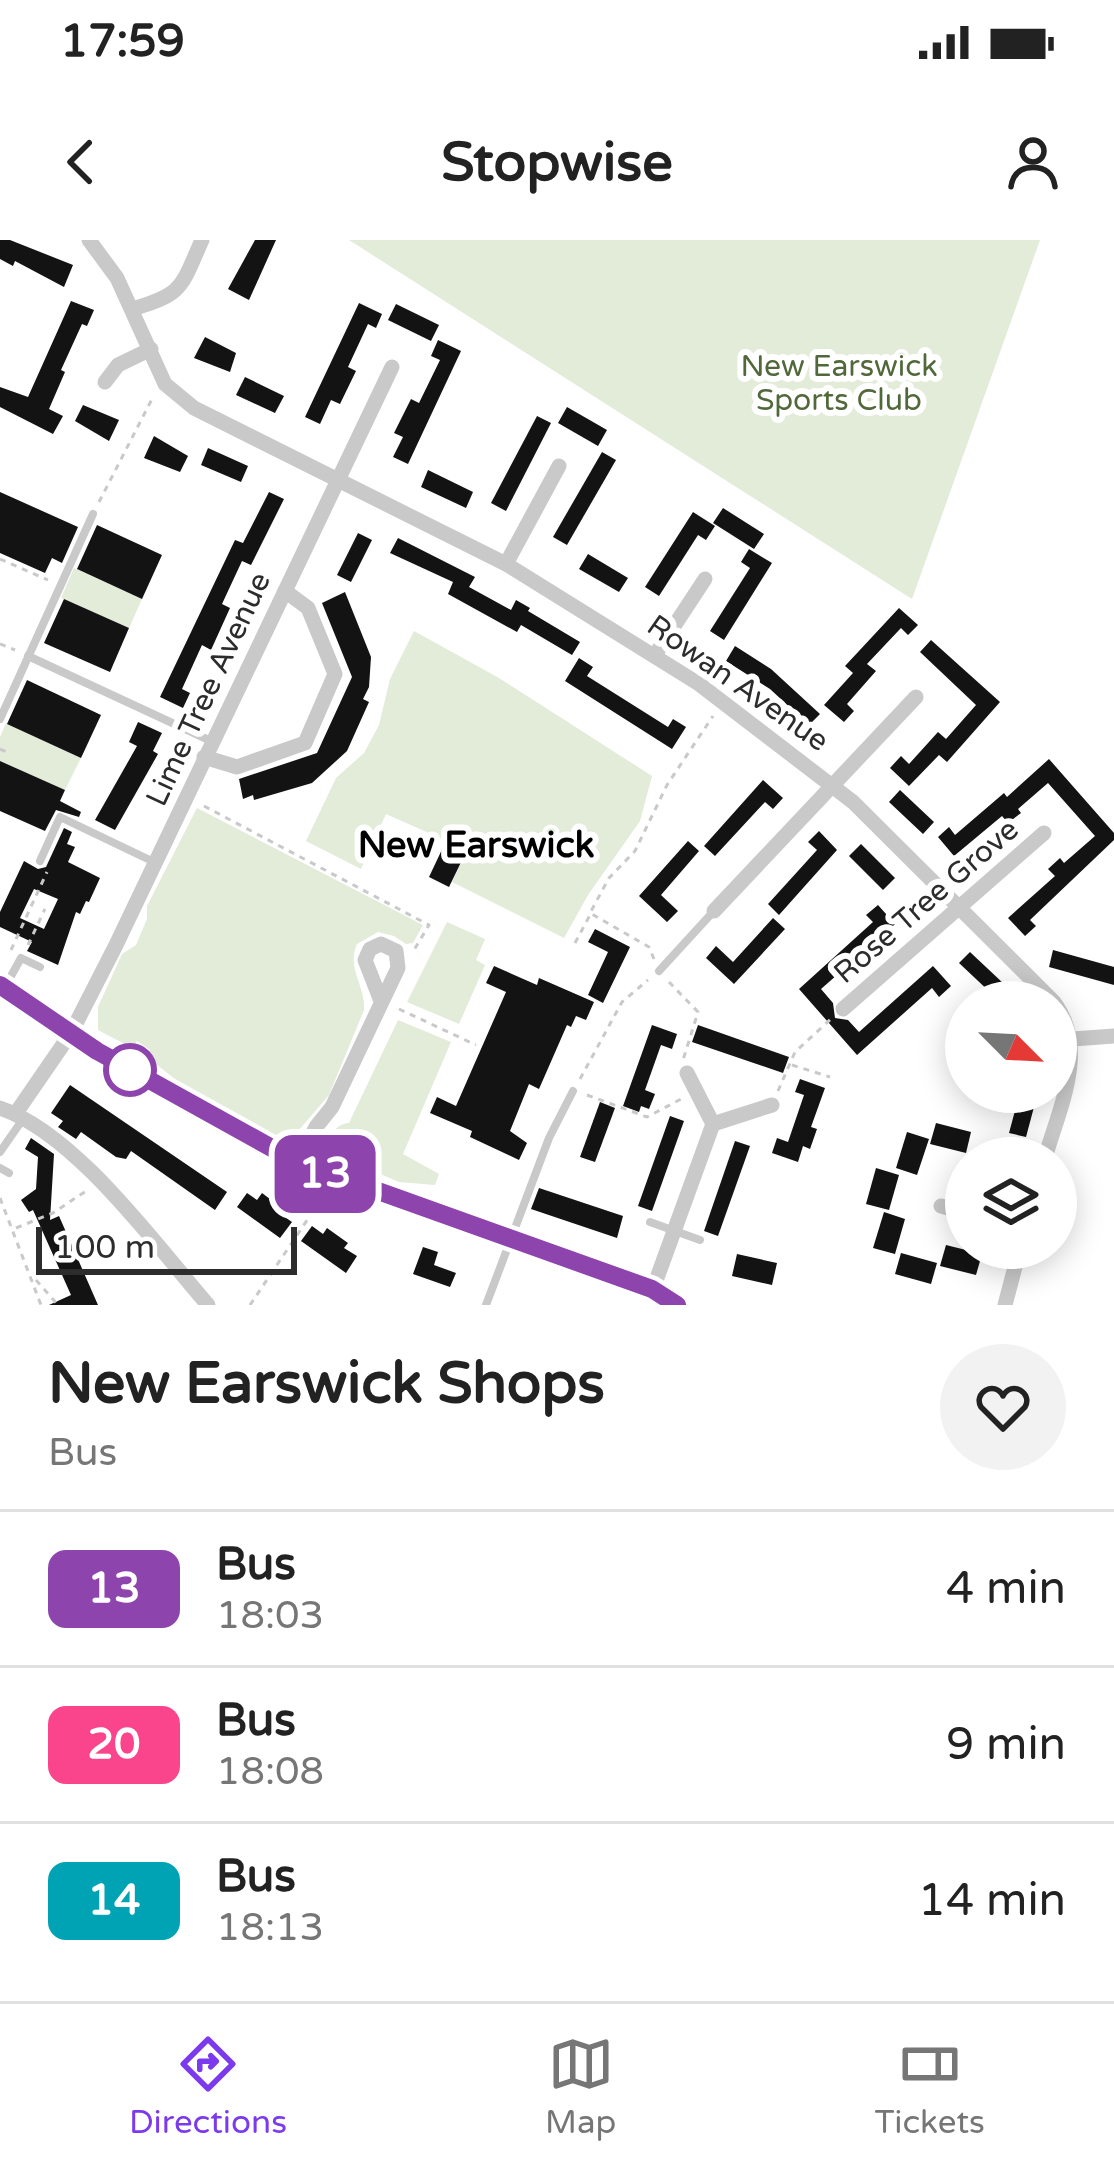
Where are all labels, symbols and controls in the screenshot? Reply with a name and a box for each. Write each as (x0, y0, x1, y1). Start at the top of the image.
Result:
text: 17:59 (60, 15, 185, 69)
icon: back (48, 129, 114, 195)
icon: person (1000, 129, 1066, 195)
text: Stopwise (441, 130, 673, 195)
park label: New Earswick Sports Club (740, 348, 938, 419)
street label: Lime Tree Avenue (138, 566, 279, 812)
street label: Rowan Avenue (640, 607, 836, 760)
street label: Rose Tree Grove (826, 811, 1026, 992)
district label: New Earswick (358, 824, 594, 867)
north arrow (945, 981, 1077, 1113)
map controls (945, 981, 1077, 1269)
unlabelled marker (105, 1045, 155, 1095)
line badge: 13 (271, 1135, 379, 1213)
button: layers (945, 1137, 1077, 1269)
text: 13 (299, 1148, 351, 1199)
scale bar (36, 1221, 297, 1274)
text: 100 m (54, 1228, 155, 1267)
button: heart (940, 1344, 1066, 1470)
text: New Earswick Shops (48, 1350, 605, 1418)
text: Bus (48, 1429, 117, 1476)
text: Bus (216, 1538, 296, 1592)
text: 4 min (946, 1562, 1066, 1616)
text: 13 (88, 1563, 140, 1614)
text: 18:03 (216, 1592, 324, 1639)
text: Bus (216, 1694, 296, 1748)
text: 9 min (946, 1718, 1066, 1772)
text: 20 (88, 1719, 140, 1770)
text: 18:08 (216, 1748, 324, 1795)
text: Bus (216, 1850, 296, 1904)
text: 14 min (918, 1874, 1066, 1928)
text: 14 (88, 1875, 140, 1926)
text: 18:13 (216, 1904, 324, 1951)
tab: Directions (129, 2031, 287, 2142)
tab: Map (545, 2031, 616, 2142)
tab: Tickets (875, 2031, 985, 2142)

